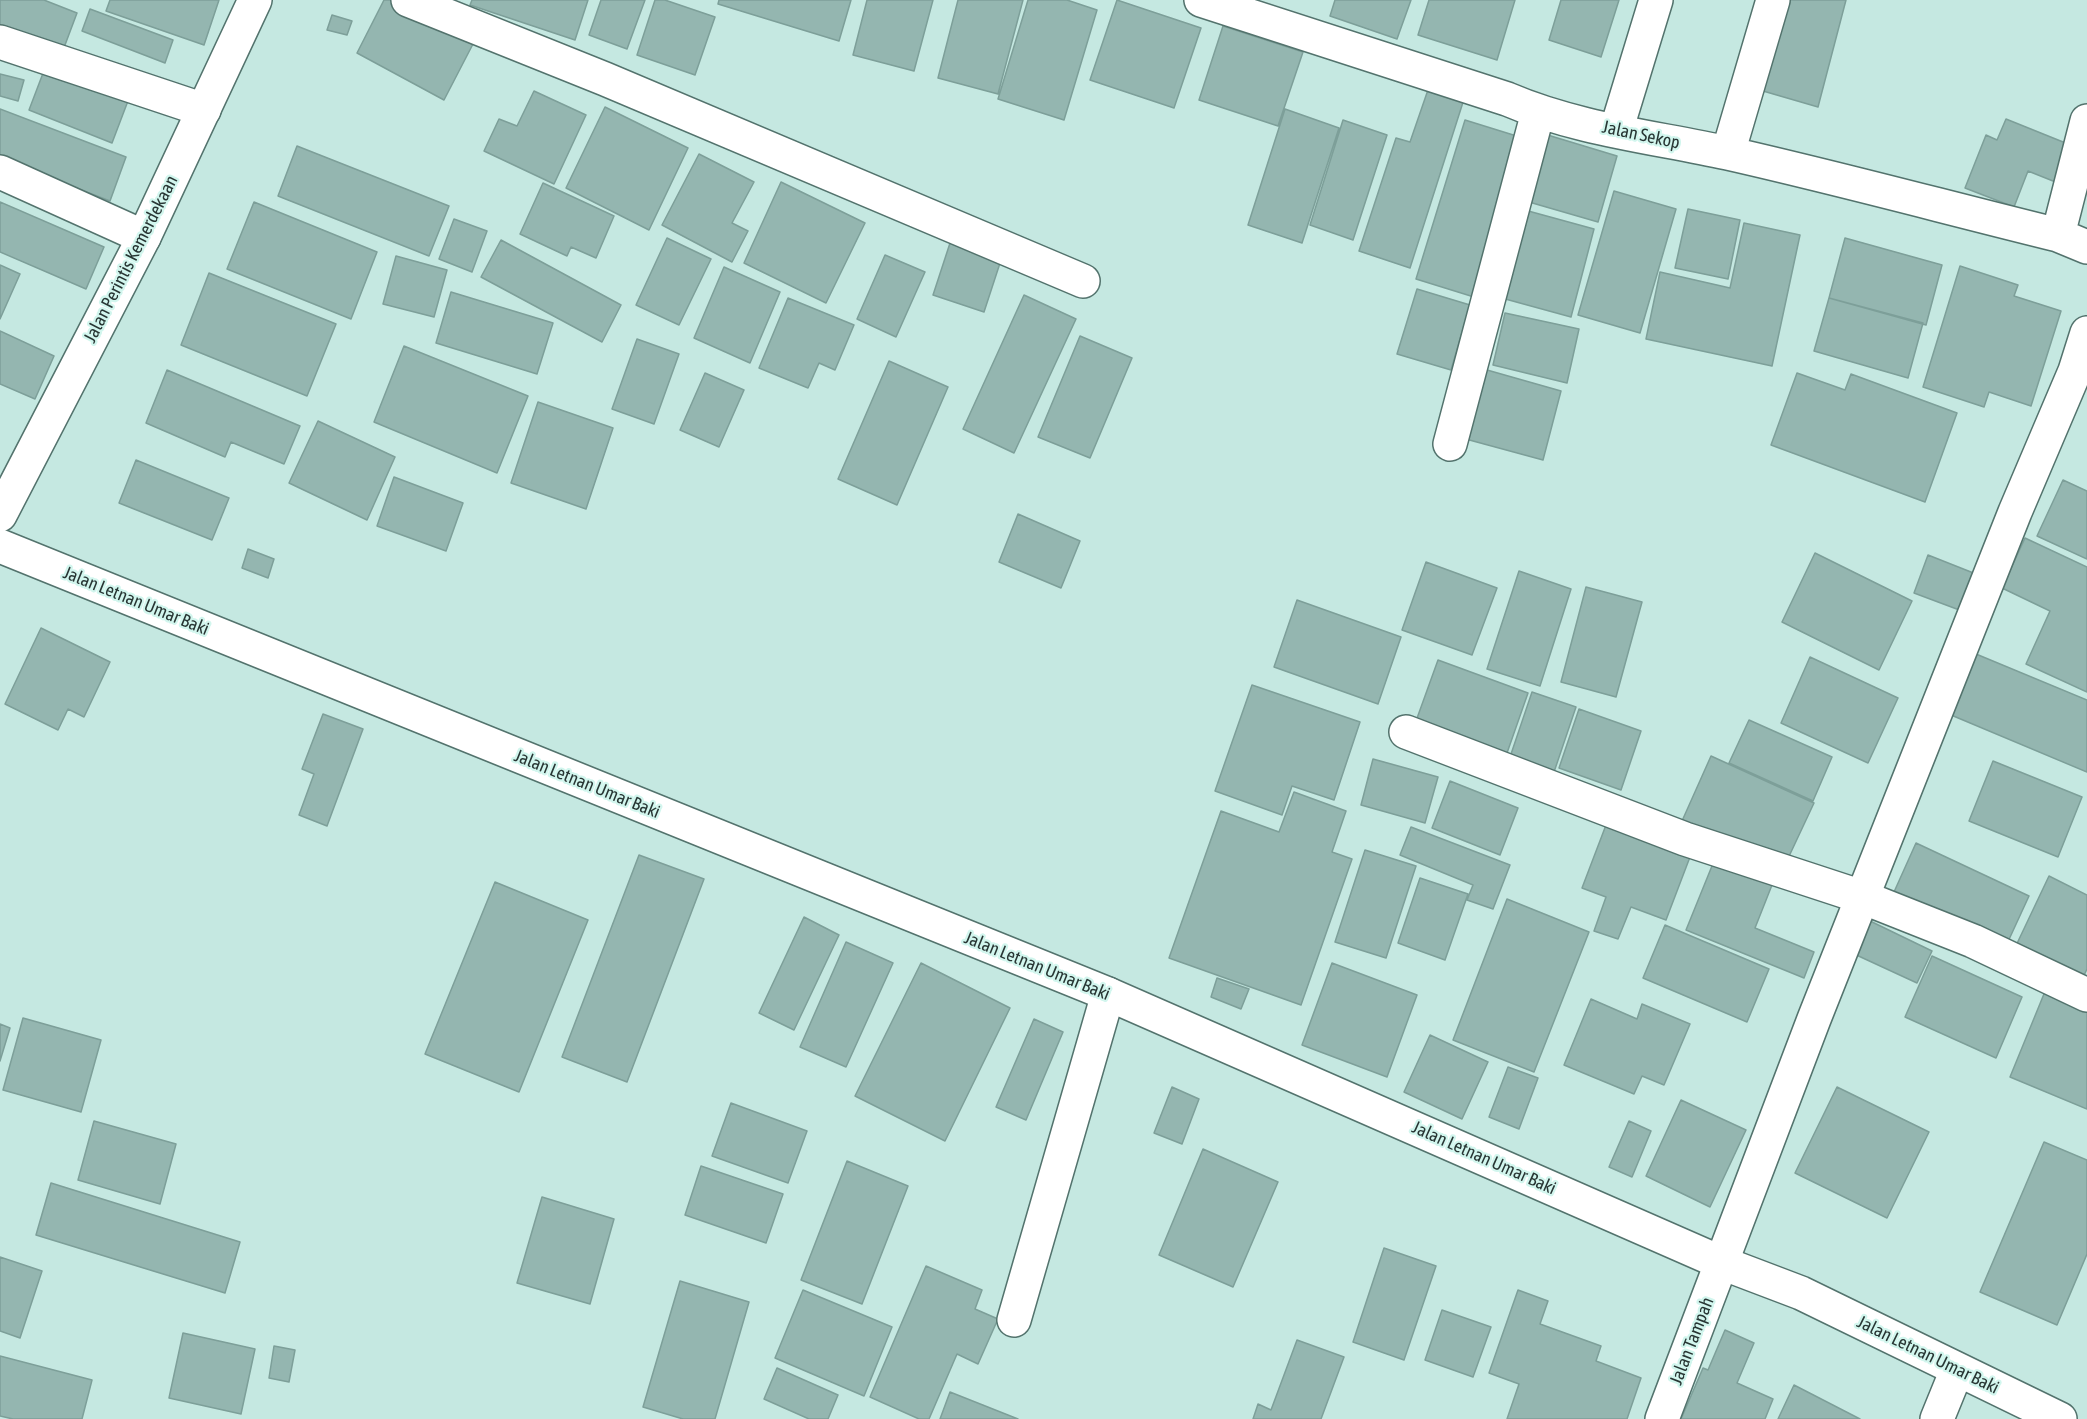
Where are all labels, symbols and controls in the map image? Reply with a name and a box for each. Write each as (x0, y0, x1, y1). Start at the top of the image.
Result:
street label: Jalan Sekop (1600, 116, 1682, 154)
street label: Jalan Perintis Kemerdekaan (79, 172, 183, 346)
street label: Jalan Letnan Umar Baki (60, 562, 212, 640)
street label: Jalan Letnan Umar Baki (511, 745, 663, 823)
street label: Jalan Letnan Umar Baki (961, 927, 1113, 1005)
street label: Jalan Letnan Umar Baki (1409, 1117, 1559, 1199)
street label: Jalan Tampah (1665, 1294, 1719, 1388)
street label: Jalan Letnan Umar Baki (1854, 1311, 2002, 1399)

